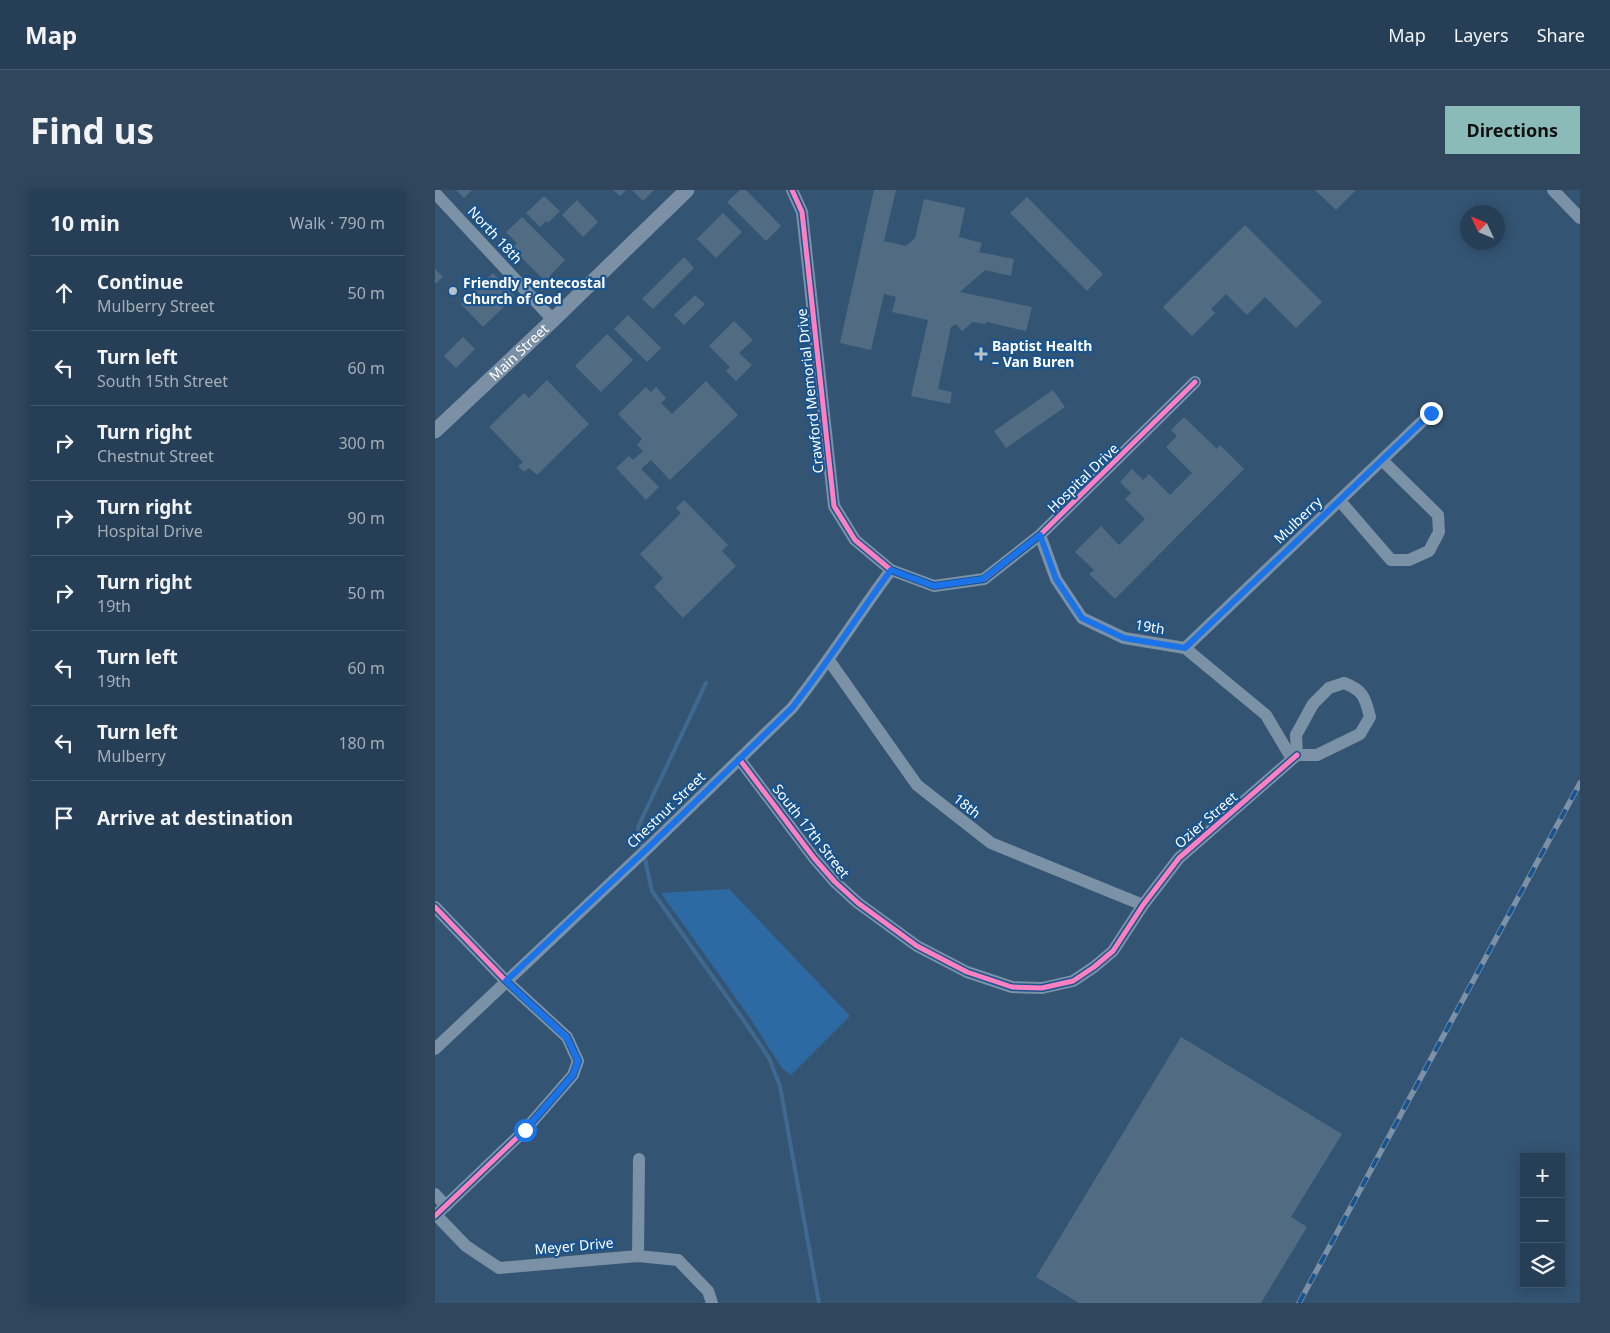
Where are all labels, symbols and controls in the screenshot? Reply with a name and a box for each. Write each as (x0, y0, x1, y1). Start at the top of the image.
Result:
text: Map (25, 18, 77, 51)
text: Map (1388, 23, 1426, 47)
text: Layers (1454, 23, 1509, 47)
text: Share (1537, 23, 1585, 47)
button: Directions (1445, 106, 1580, 154)
text: Find us (30, 107, 154, 154)
street label: North 18th (464, 202, 527, 267)
north arrow (1460, 205, 1505, 250)
text: 10 min (50, 209, 120, 237)
text: Walk · 790 m (290, 212, 385, 234)
text: Continue (97, 269, 183, 295)
place label: Friendly Pentecostal Church of God (463, 273, 605, 308)
icon: ahead (50, 279, 78, 307)
text: 50 m (348, 282, 385, 304)
marker: Friendly Pentecostal Church of God (447, 285, 459, 297)
text: Mulberry Street (97, 295, 215, 317)
street label: Crawford Memorial Drive (791, 308, 828, 474)
street label: Main Street (484, 319, 552, 385)
place label: Baptist Health – Van Buren (992, 336, 1092, 371)
text: Turn left (97, 344, 178, 370)
marker: Baptist Health – Van Buren (974, 347, 988, 361)
icon: left (50, 354, 78, 382)
text: 60 m (348, 357, 385, 379)
text: South 15th Street (97, 370, 228, 392)
route end (1420, 402, 1443, 425)
text: Turn right (97, 419, 192, 445)
icon: right (50, 429, 78, 457)
text: 300 m (338, 432, 385, 454)
street label: Hospital Drive (1043, 439, 1123, 517)
text: Chestnut Street (97, 445, 214, 467)
street label: Mulberry (1269, 491, 1327, 547)
text: Turn right (97, 494, 192, 520)
icon: right (50, 504, 78, 532)
text: 90 m (348, 507, 385, 529)
text: Hospital Drive (97, 520, 203, 542)
text: Turn right (97, 569, 192, 595)
icon: right (50, 579, 78, 607)
text: 50 m (348, 582, 385, 604)
text: 19th (97, 595, 131, 617)
street label: 19th (1134, 615, 1166, 638)
text: Turn left (97, 644, 178, 670)
icon: left (50, 654, 78, 682)
text: 60 m (348, 657, 385, 679)
text: 19th (97, 670, 131, 692)
text: Turn left (97, 719, 178, 745)
icon: left (50, 729, 78, 757)
text: 180 m (338, 732, 385, 754)
text: Mulberry (97, 745, 166, 767)
street label: Chestnut Street (622, 767, 709, 852)
street label: South 17th Street (769, 780, 854, 882)
street label: Ozier Street (1170, 787, 1241, 852)
street label: 18th (950, 789, 985, 822)
icon: arrive (50, 804, 78, 832)
text: Arrive at destination (97, 805, 293, 831)
route start (514, 1119, 537, 1142)
map controls (1520, 1153, 1565, 1288)
button: + (1520, 1153, 1565, 1198)
button: − (1520, 1198, 1565, 1243)
street label: Meyer Drive (534, 1233, 614, 1258)
button: layers (1520, 1243, 1565, 1288)

